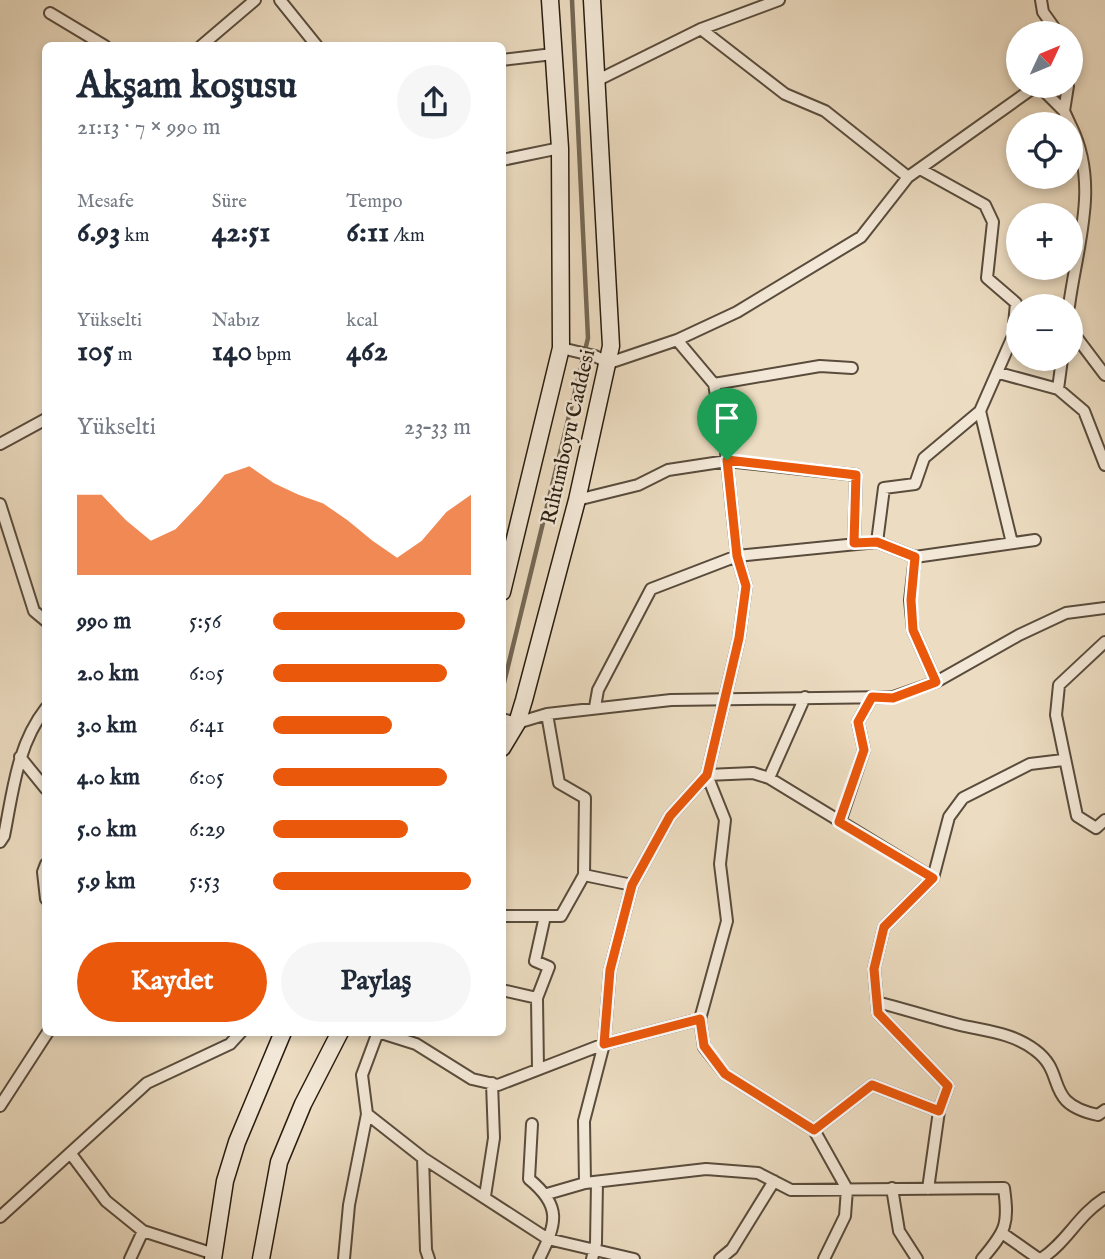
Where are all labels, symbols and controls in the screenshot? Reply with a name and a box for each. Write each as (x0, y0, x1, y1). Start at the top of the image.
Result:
north arrow (1006, 21, 1083, 98)
map controls (1006, 21, 1083, 371)
text: Akşam koşusu (77, 63, 297, 111)
button: share (397, 65, 471, 139)
button: locate (1006, 112, 1083, 189)
text: 21:13 · 7 × 990 m (77, 113, 221, 142)
text: Mesafe (77, 190, 134, 214)
text: Süre (212, 190, 247, 214)
text: Tempo (346, 190, 402, 214)
button: + (1006, 203, 1083, 280)
text: 6.93 (77, 214, 120, 252)
text: 42:51 (212, 214, 270, 252)
text: 6:11 (346, 214, 389, 252)
text: km (120, 224, 149, 248)
text: /km (389, 224, 425, 248)
button: − (1006, 294, 1083, 371)
text: Yükselti (77, 309, 142, 333)
text: Nabız (212, 309, 260, 333)
text: kcal (346, 309, 378, 333)
text: 105 (77, 333, 114, 371)
text: 140 (212, 333, 252, 371)
text: 462 (346, 333, 388, 371)
text: m (114, 343, 132, 367)
text: bpm (252, 343, 292, 367)
street label: Rıhtımboyu Caddesi (536, 347, 602, 527)
pin (697, 388, 757, 460)
icon: arrive (708, 399, 746, 437)
text: Yükselti (77, 413, 156, 442)
text: 23–33 m (404, 413, 471, 442)
text: 990 m (77, 607, 131, 636)
text: 5:56 (189, 607, 221, 636)
text: 2.0 km (77, 659, 139, 688)
text: 6:05 (189, 659, 224, 688)
text: 3.0 km (77, 711, 137, 740)
text: 6:41 (189, 711, 225, 740)
text: 4.0 km (77, 763, 140, 792)
text: 6:05 (189, 763, 224, 792)
text: 5.0 km (77, 815, 137, 844)
text: 6:29 (189, 815, 226, 844)
text: 5.9 km (77, 867, 135, 896)
text: 5:53 (189, 867, 220, 896)
button: Kaydet (77, 942, 267, 1022)
button: Paylaş (281, 942, 471, 1022)

